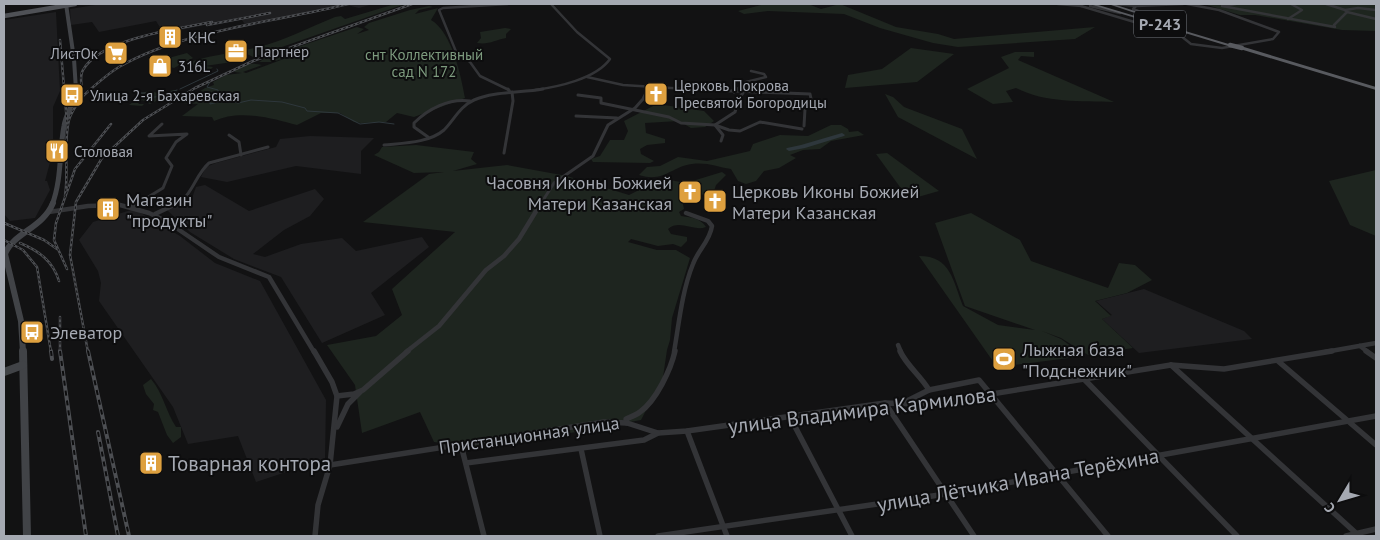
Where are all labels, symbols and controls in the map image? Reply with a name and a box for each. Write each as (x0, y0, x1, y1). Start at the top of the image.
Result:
road number: Р-243 (1134, 10, 1186, 38)
building icon: КНС (157, 24, 183, 50)
place label: КНС (188, 28, 216, 47)
office icon: Партнер (223, 38, 249, 64)
supermarket icon: ЛистОк (103, 40, 129, 66)
place label: Партнер (254, 42, 309, 61)
place label: ЛистОк (50, 44, 99, 63)
park label: снт Коллективный сад N 172 (365, 45, 483, 81)
shop icon: 316L (147, 53, 173, 79)
place label: 316L (178, 57, 211, 76)
place label: Церковь Покрова Пресвятой Богородицы (674, 76, 827, 112)
church icon: Церковь Покрова Пресвятой Богородицы (643, 81, 669, 107)
bus stop icon: Улица 2-я Бахаревская (59, 82, 85, 108)
place label: Улица 2-я Бахаревская (90, 86, 240, 105)
restaurant icon: Столовая (44, 138, 70, 164)
place label: Столовая (74, 142, 133, 161)
place label: Часовня Иконы Божией Матери Казанская (486, 171, 672, 215)
church icon: Часовня Иконы Божией Матери Казанская (677, 179, 703, 205)
place label: Церковь Иконы Божией Матери Казанская (732, 180, 919, 224)
place label: Магазин "продукты" (126, 188, 212, 232)
church icon: Церковь Иконы Божией Матери Казанская (702, 188, 728, 214)
building icon: Магазин "продукты" (95, 196, 121, 222)
bus stop icon: Элеватор (19, 319, 45, 345)
place label: Элеватор (50, 321, 122, 344)
place label: Лыжная база "Подснежник" (1021, 338, 1132, 382)
sports icon: Лыжная база "Подснежник" (991, 346, 1017, 372)
street label: улица Владимира Кармилова (726, 380, 998, 440)
street label: Пристанционная улица (437, 411, 621, 459)
street label: улица Лётчика Ивана Терёхина (875, 442, 1161, 518)
building icon: Товарная контора (138, 450, 164, 476)
place label: Товарная контора (168, 450, 331, 477)
north arrow (1315, 475, 1365, 525)
text: С (1320, 499, 1339, 517)

